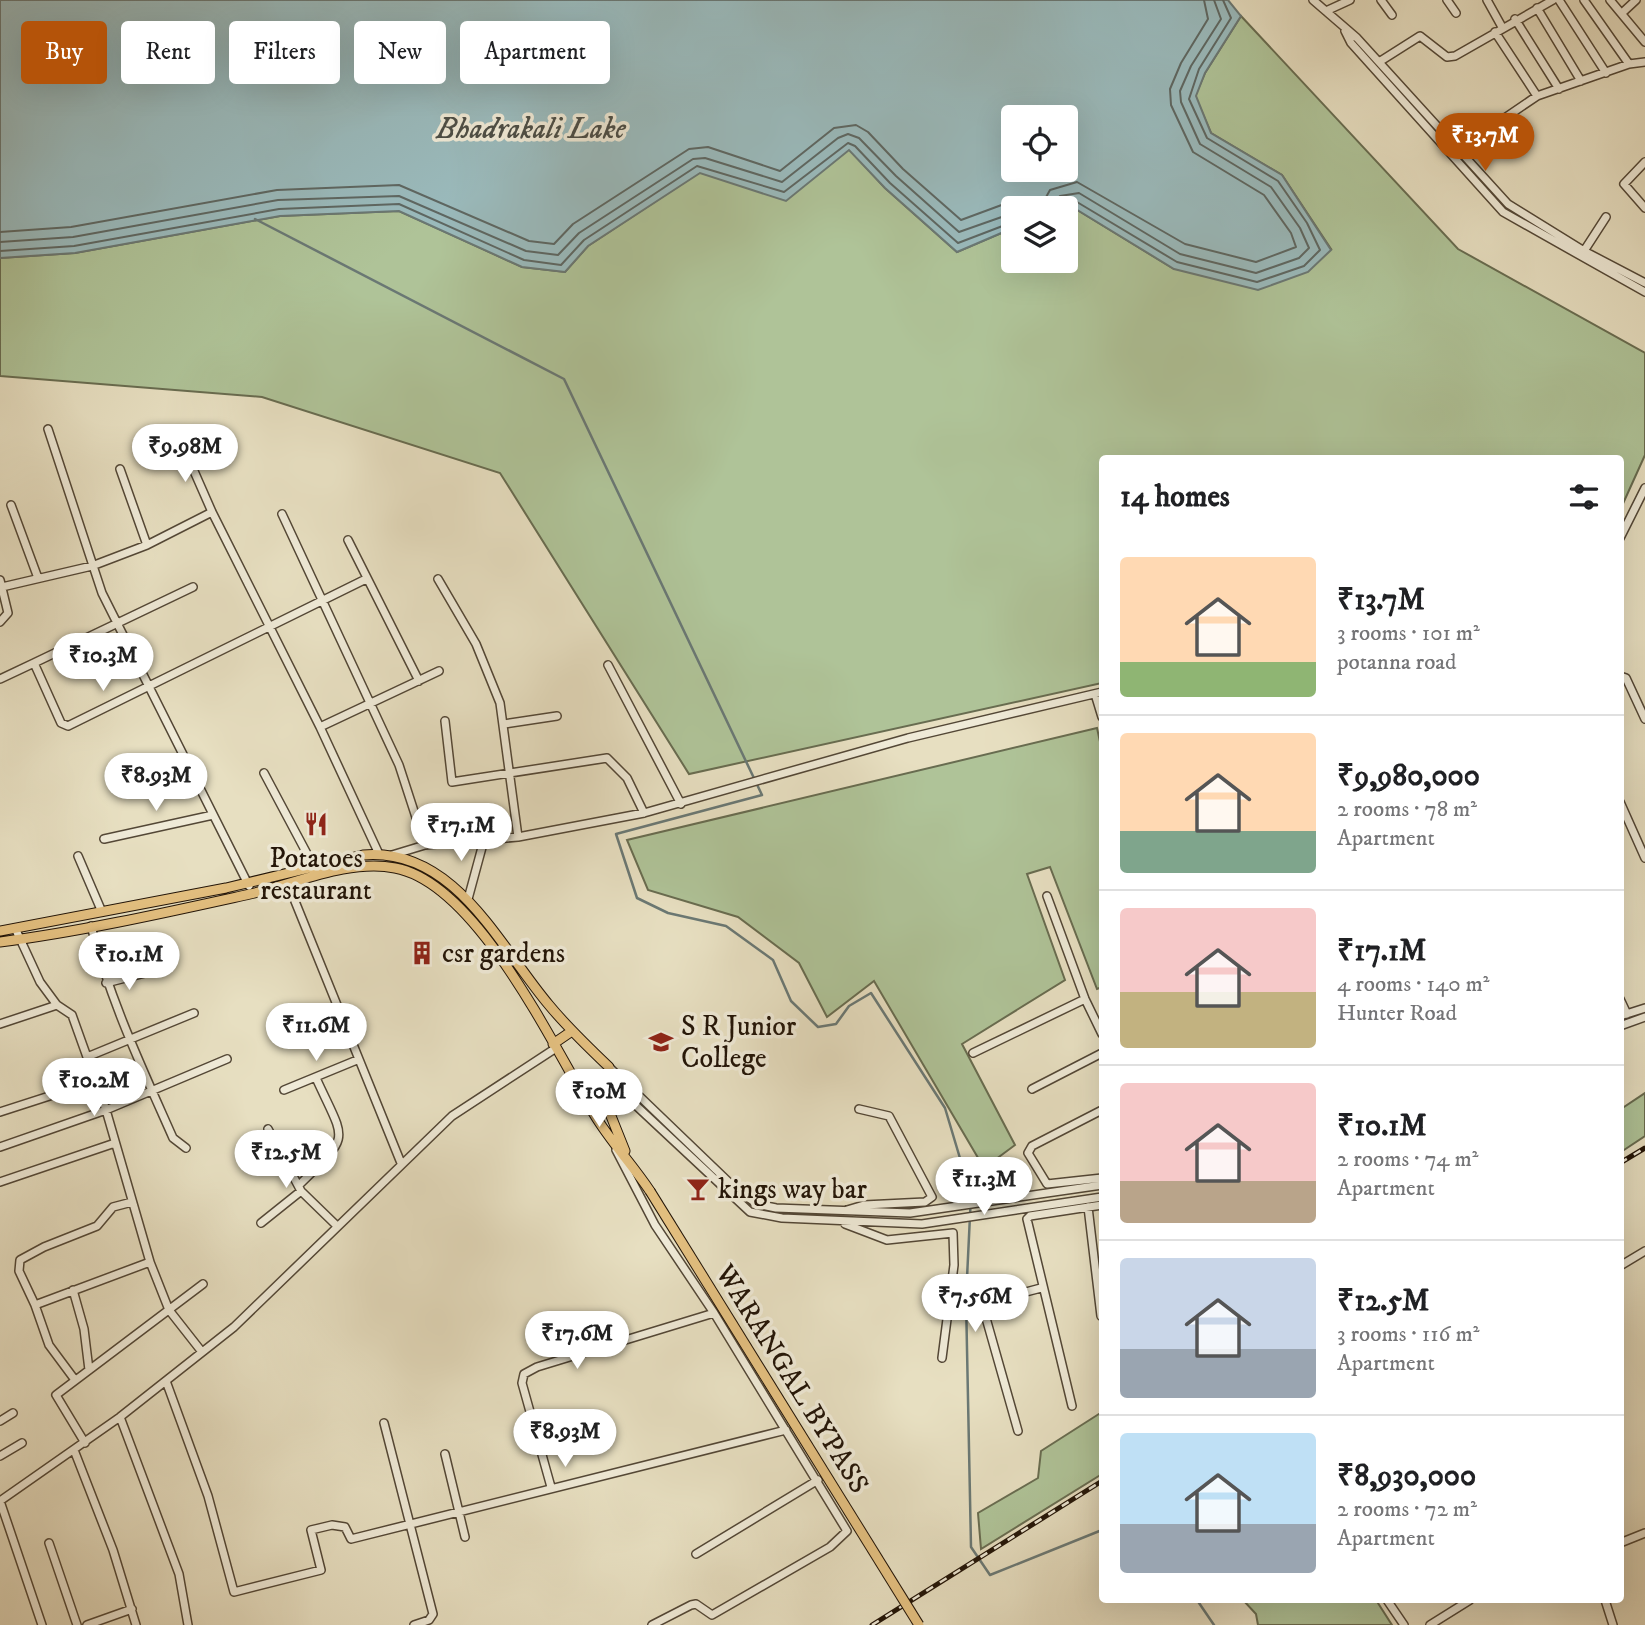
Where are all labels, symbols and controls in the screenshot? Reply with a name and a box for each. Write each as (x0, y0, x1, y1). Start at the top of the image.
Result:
chip: Buy (21, 21, 107, 84)
chip: Rent (121, 21, 215, 84)
chip: Filters (229, 21, 340, 84)
chip: New (354, 21, 446, 84)
chip: Apartment (460, 21, 610, 84)
map controls (1001, 105, 1078, 273)
button: locate (1001, 105, 1078, 182)
water label: Bhadrakali Lake (435, 111, 626, 148)
pin: ₹13.7M (1428, 114, 1542, 173)
text: ₹13.7M (1451, 121, 1519, 150)
button: layers (1001, 196, 1078, 273)
pin: ₹9.98M (128, 424, 242, 484)
text: ₹9.98M (148, 432, 222, 461)
icon: filters (1565, 478, 1603, 516)
text: 14 homes (1120, 479, 1230, 516)
text: ₹13.7M (1337, 582, 1425, 619)
icon: home (1176, 585, 1260, 669)
text: 3 rooms · 101 m² (1337, 619, 1480, 648)
pin: ₹10.3M (46, 634, 160, 693)
text: ₹10.3M (69, 641, 137, 670)
text: potanna road (1337, 648, 1457, 677)
pin: ₹8.93M (99, 754, 213, 813)
text: ₹9,980,000 (1337, 758, 1480, 795)
text: ₹8.93M (120, 761, 192, 790)
icon: home (1176, 761, 1260, 845)
text: 2 rooms · 78 m² (1337, 795, 1477, 824)
pin: ₹17.1M (404, 804, 518, 863)
restaurant icon: Potatoes restaurant (302, 810, 330, 838)
text: ₹17.1M (427, 811, 495, 840)
text: Apartment (1337, 824, 1435, 853)
place label: Potatoes restaurant (260, 841, 372, 908)
pin: ₹10.1M (72, 932, 186, 992)
text: ₹17.1M (1337, 933, 1426, 970)
place label: csr gardens (442, 936, 565, 971)
icon: home (1176, 936, 1260, 1020)
building icon: csr gardens (408, 939, 436, 967)
text: ₹10.1M (95, 940, 163, 969)
text: 4 rooms · 140 m² (1337, 970, 1490, 999)
text: Hunter Road (1337, 999, 1457, 1028)
pin: ₹11.6M (259, 1004, 373, 1063)
place label: S R Junior College (681, 1009, 797, 1076)
text: ₹11.6M (282, 1011, 350, 1040)
school or university icon: S R Junior College (647, 1028, 675, 1056)
pin: ₹10.2M (37, 1058, 151, 1118)
text: ₹10.2M (58, 1066, 130, 1095)
pin: ₹10M (558, 1070, 640, 1129)
text: ₹10M (572, 1077, 626, 1106)
text: ₹10.1M (1337, 1108, 1427, 1145)
icon: home (1176, 1111, 1260, 1195)
pin: ₹12.5M (229, 1130, 343, 1190)
text: ₹12.5M (251, 1138, 321, 1167)
text: 2 rooms · 74 m² (1337, 1145, 1478, 1174)
pin: ₹11.3M (927, 1158, 1041, 1217)
text: ₹11.3M (951, 1165, 1017, 1194)
place label: kings way bar (718, 1172, 868, 1207)
text: Apartment (1337, 1174, 1435, 1203)
bar icon: kings way bar (684, 1175, 712, 1203)
street label: WARANGAL BYPASS (707, 1257, 877, 1500)
pin: ₹7.56M (918, 1274, 1032, 1334)
text: ₹7.56M (938, 1282, 1012, 1311)
text: ₹12.5M (1337, 1283, 1429, 1320)
icon: home (1176, 1286, 1260, 1370)
pin: ₹17.6M (520, 1312, 634, 1371)
text: ₹17.6M (541, 1319, 613, 1348)
text: 3 rooms · 116 m² (1337, 1320, 1480, 1349)
text: Apartment (1337, 1349, 1435, 1378)
pin: ₹8.93M (508, 1410, 622, 1469)
text: ₹8.93M (529, 1417, 601, 1446)
text: ₹8,930,000 (1337, 1458, 1476, 1495)
icon: home (1176, 1461, 1260, 1545)
text: 2 rooms · 72 m² (1337, 1495, 1477, 1524)
text: Apartment (1337, 1524, 1435, 1553)

